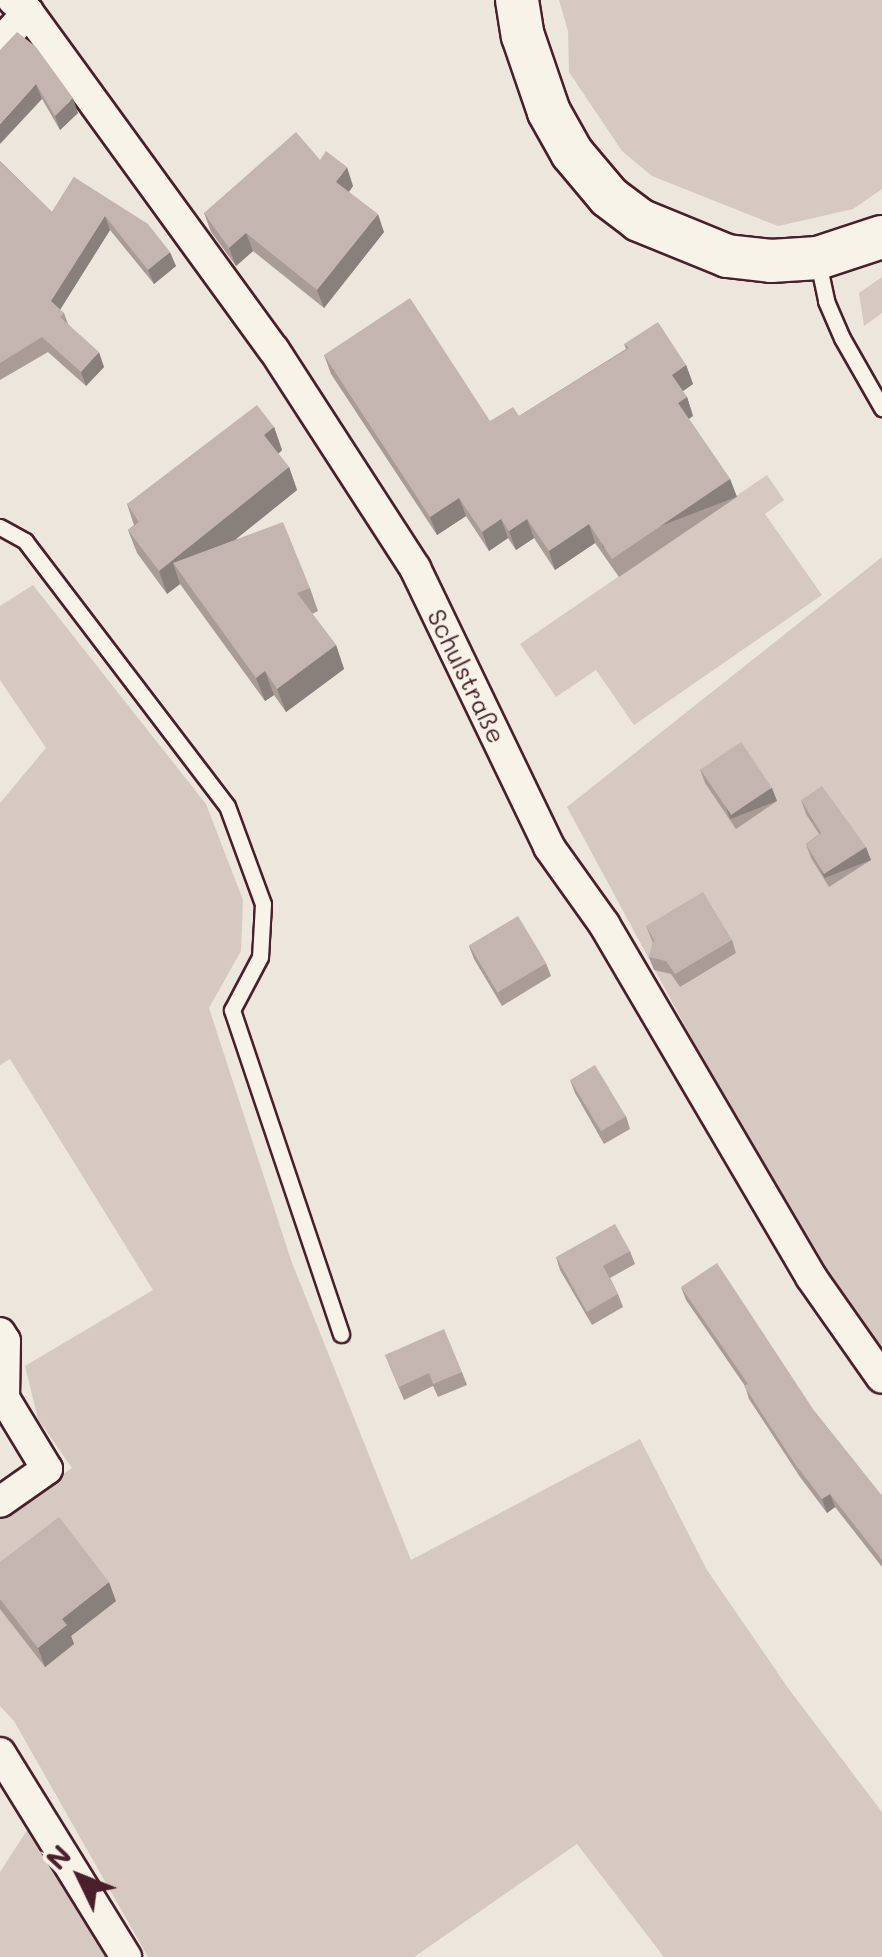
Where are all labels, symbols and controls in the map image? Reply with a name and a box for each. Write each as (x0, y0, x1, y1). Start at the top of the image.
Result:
street label: Schulstraße (422, 604, 512, 748)
north arrow (30, 1827, 130, 1927)
text: N (38, 1836, 78, 1877)

